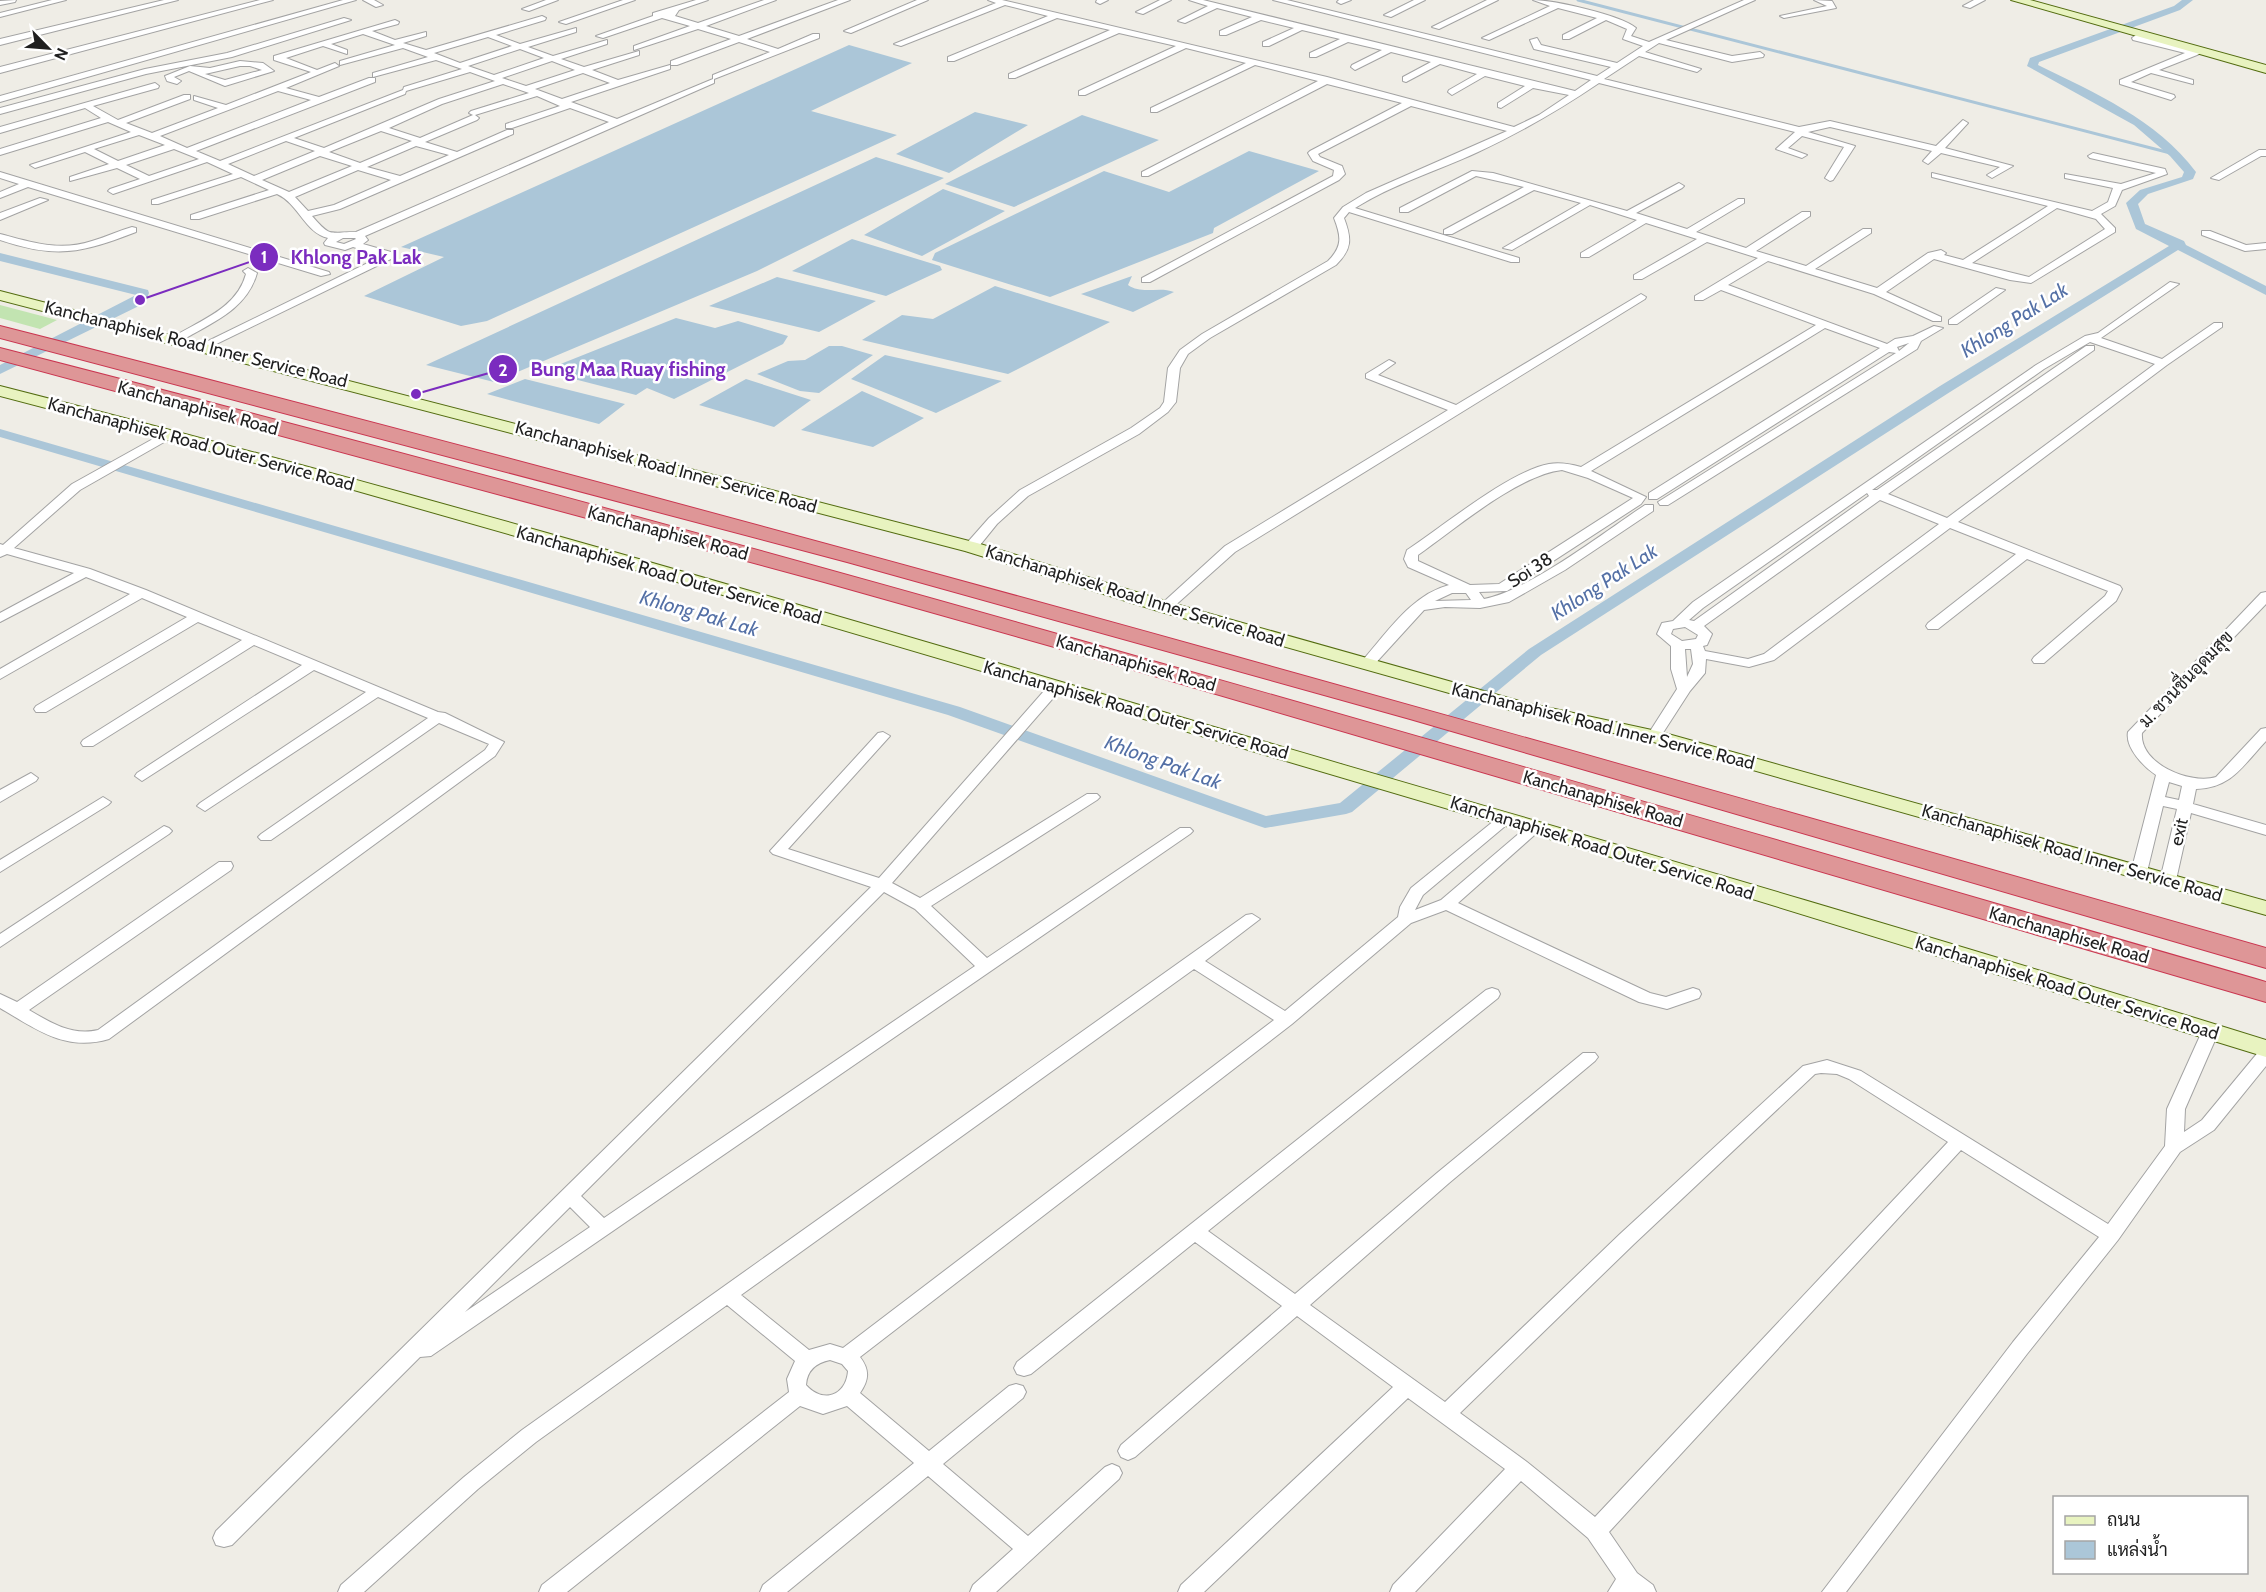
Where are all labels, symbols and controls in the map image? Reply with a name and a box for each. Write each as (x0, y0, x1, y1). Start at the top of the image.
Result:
north arrow (18, 18, 78, 78)
text: N (50, 45, 72, 63)
callout: Khlong Pak Lak (249, 238, 434, 276)
text: Khlong Pak Lak (290, 245, 422, 269)
text: 1 (261, 246, 267, 268)
water label: Khlong Pak Lak (1956, 277, 2073, 363)
street label: Kanchanaphisek Road Inner Service Road (42, 296, 350, 392)
callout: Bung Maa Ruay fishing (488, 350, 737, 388)
text: Bung Maa Ruay fishing (530, 357, 726, 381)
text: 2 (498, 359, 508, 381)
street label: Kanchanaphisek Road (115, 376, 281, 440)
street label: Kanchanaphisek Road Outer Service Road (45, 392, 357, 496)
street label: Kanchanaphisek Road Inner Service Road (513, 416, 819, 518)
street label: Kanchanaphisek Road (585, 501, 751, 565)
street label: Kanchanaphisek Road Outer Service Road (514, 521, 824, 629)
water label: Khlong Pak Lak (1546, 538, 1663, 625)
street label: Kanchanaphisek Road Inner Service Road (983, 540, 1287, 652)
street label: Soi 38 (1503, 547, 1557, 593)
water label: Khlong Pak Lak (637, 585, 762, 642)
street label: ม. ชวนชื่นอุดมสุข (2131, 622, 2238, 733)
street label: Kanchanaphisek Road (1053, 630, 1219, 696)
street label: Kanchanaphisek Road Outer Service Road (981, 656, 1291, 764)
street label: Kanchanaphisek Road Inner Service Road (1449, 678, 1757, 774)
water label: Khlong Pak Lak (1102, 730, 1226, 795)
street label: Kanchanaphisek Road (1520, 766, 1686, 832)
street label: Kanchanaphisek Road Outer Service Road (1448, 791, 1756, 905)
street label: Kanchanaphisek Road Inner Service Road (1919, 799, 2225, 907)
street label: exit (2165, 816, 2193, 848)
street label: Kanchanaphisek Road (1986, 902, 2152, 968)
street label: Kanchanaphisek Road Outer Service Road (1913, 931, 2221, 1045)
legend (2053, 1496, 2248, 1574)
text: ถนน (2107, 1509, 2140, 1531)
text: แหล่งน้ำ (2107, 1534, 2168, 1561)

